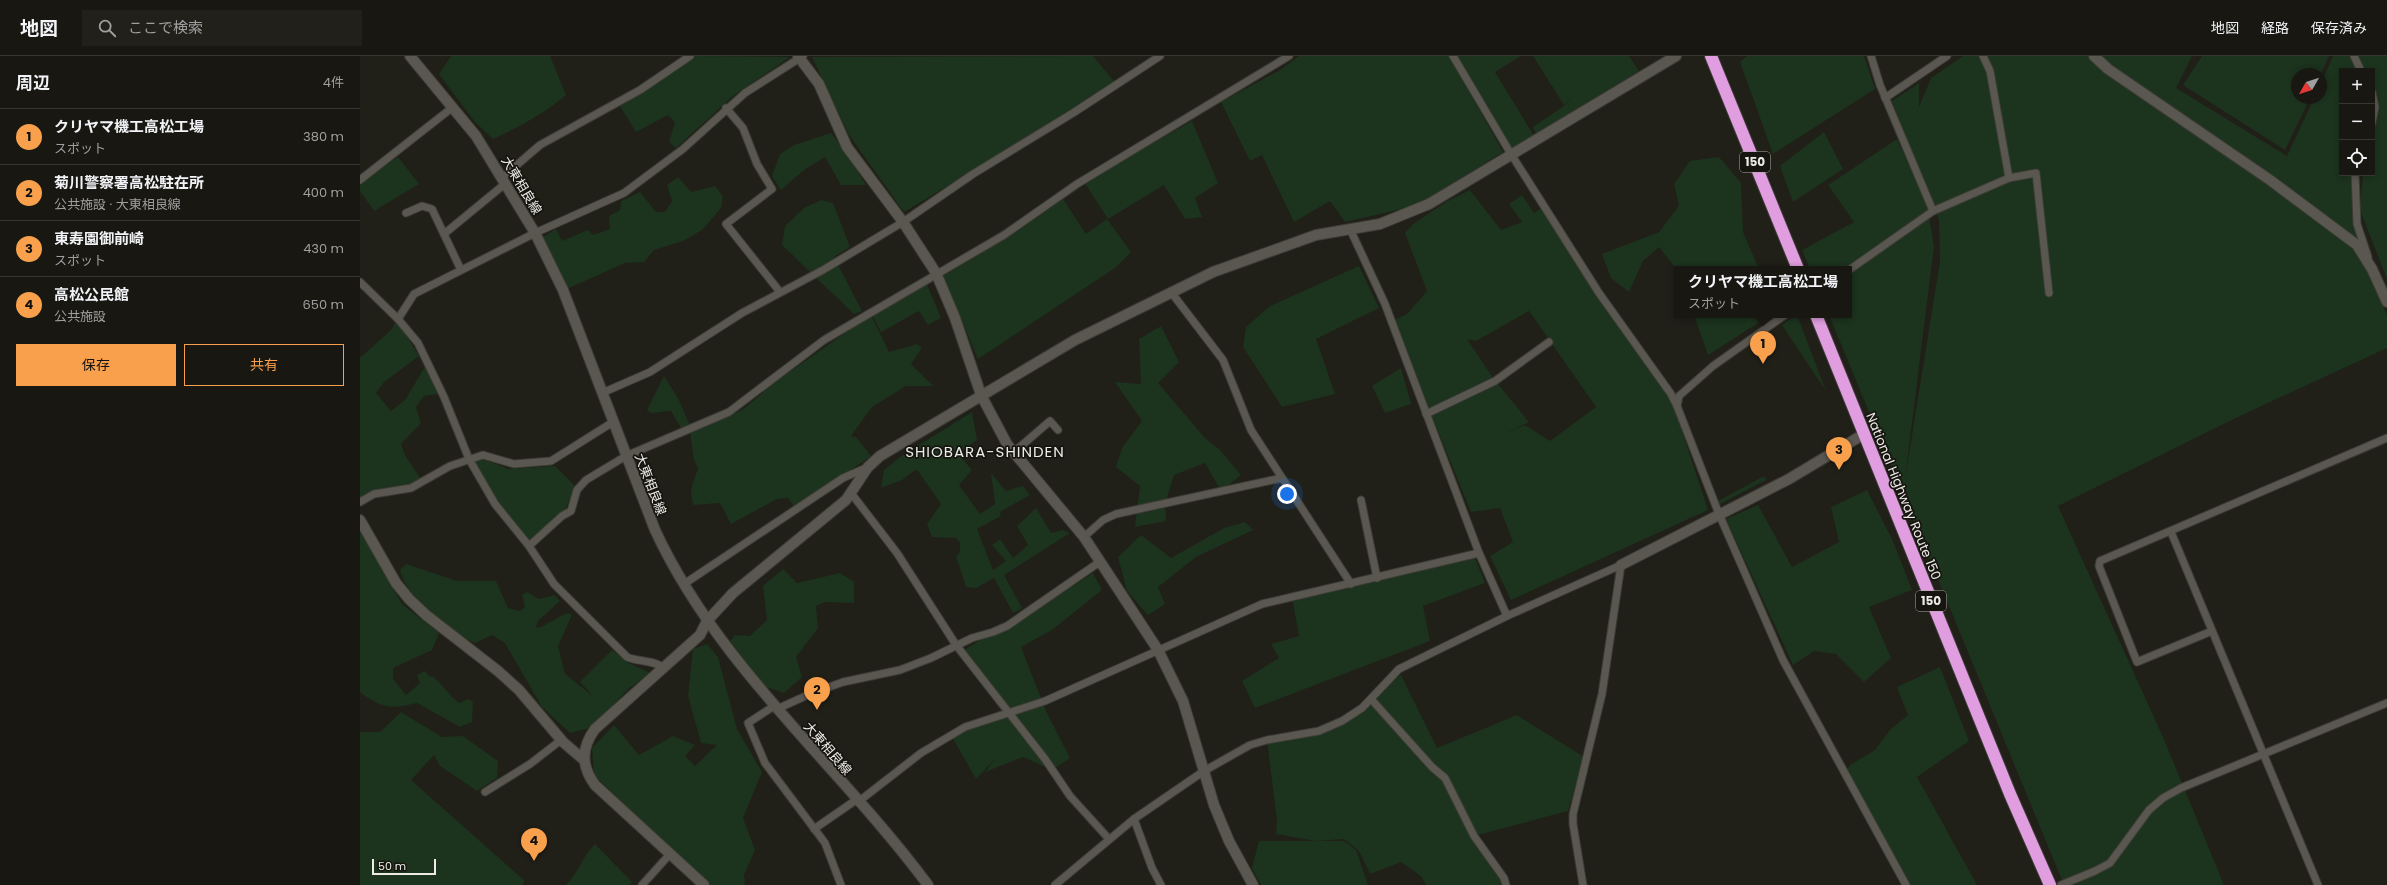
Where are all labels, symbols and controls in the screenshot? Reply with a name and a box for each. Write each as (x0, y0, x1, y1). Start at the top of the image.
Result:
search box (82, 10, 362, 46)
text: 地図 (20, 15, 58, 42)
icon: search (96, 17, 118, 39)
text: ここで検索 (128, 17, 203, 38)
text: 地図 (2211, 18, 2239, 38)
text: 経路 (2261, 18, 2289, 38)
text: 保存済み (2311, 18, 2367, 38)
north arrow (2291, 68, 2327, 104)
map controls (2339, 68, 2375, 176)
button: + (2339, 68, 2375, 104)
text: 周辺 (16, 71, 50, 95)
text: 4件 (323, 73, 344, 92)
button: − (2339, 104, 2375, 140)
text: クリヤマ機工高松工場 (54, 116, 204, 137)
text: 1 (27, 127, 31, 146)
text: 380 m (303, 127, 344, 146)
text: スポット (54, 139, 106, 158)
button: locate (2339, 140, 2375, 176)
road number: 150 (1740, 152, 1770, 172)
street label: 大東相良線 (497, 153, 546, 218)
text: 菊川警察署高松駐在所 (54, 172, 204, 193)
text: 2 (25, 183, 33, 202)
text: 400 m (303, 183, 344, 202)
text: 公共施設 · 大東相良線 (54, 195, 181, 214)
text: 東寿園御前崎 (54, 228, 144, 249)
text: 3 (25, 239, 33, 258)
text: 430 m (303, 239, 344, 258)
text: スポット (54, 251, 106, 270)
popup (1674, 266, 1852, 318)
text: クリヤマ機工高松工場 (1688, 271, 1838, 292)
text: 高松公民館 (54, 284, 129, 305)
text: スポット (1688, 294, 1740, 313)
text: 4 (25, 295, 33, 314)
text: 650 m (303, 295, 344, 314)
text: 公共施設 (54, 307, 106, 326)
pin: 1 (1750, 331, 1776, 364)
button: 保存 (16, 344, 176, 386)
button: 共有 (184, 344, 344, 386)
street label: National Highway Route 150 (1861, 410, 1946, 583)
pin: 3 (1826, 437, 1852, 470)
district label: SHIOBARA-SHINDEN (905, 441, 1065, 462)
street label: 大東相良線 (630, 450, 671, 518)
your location (1277, 484, 1297, 504)
road number: 150 (1916, 591, 1946, 611)
pin: 2 (804, 677, 830, 710)
street label: 大東相良線 (799, 718, 856, 779)
pin: 4 (521, 828, 547, 861)
scale bar (372, 857, 436, 876)
text: 50 m (378, 858, 406, 874)

